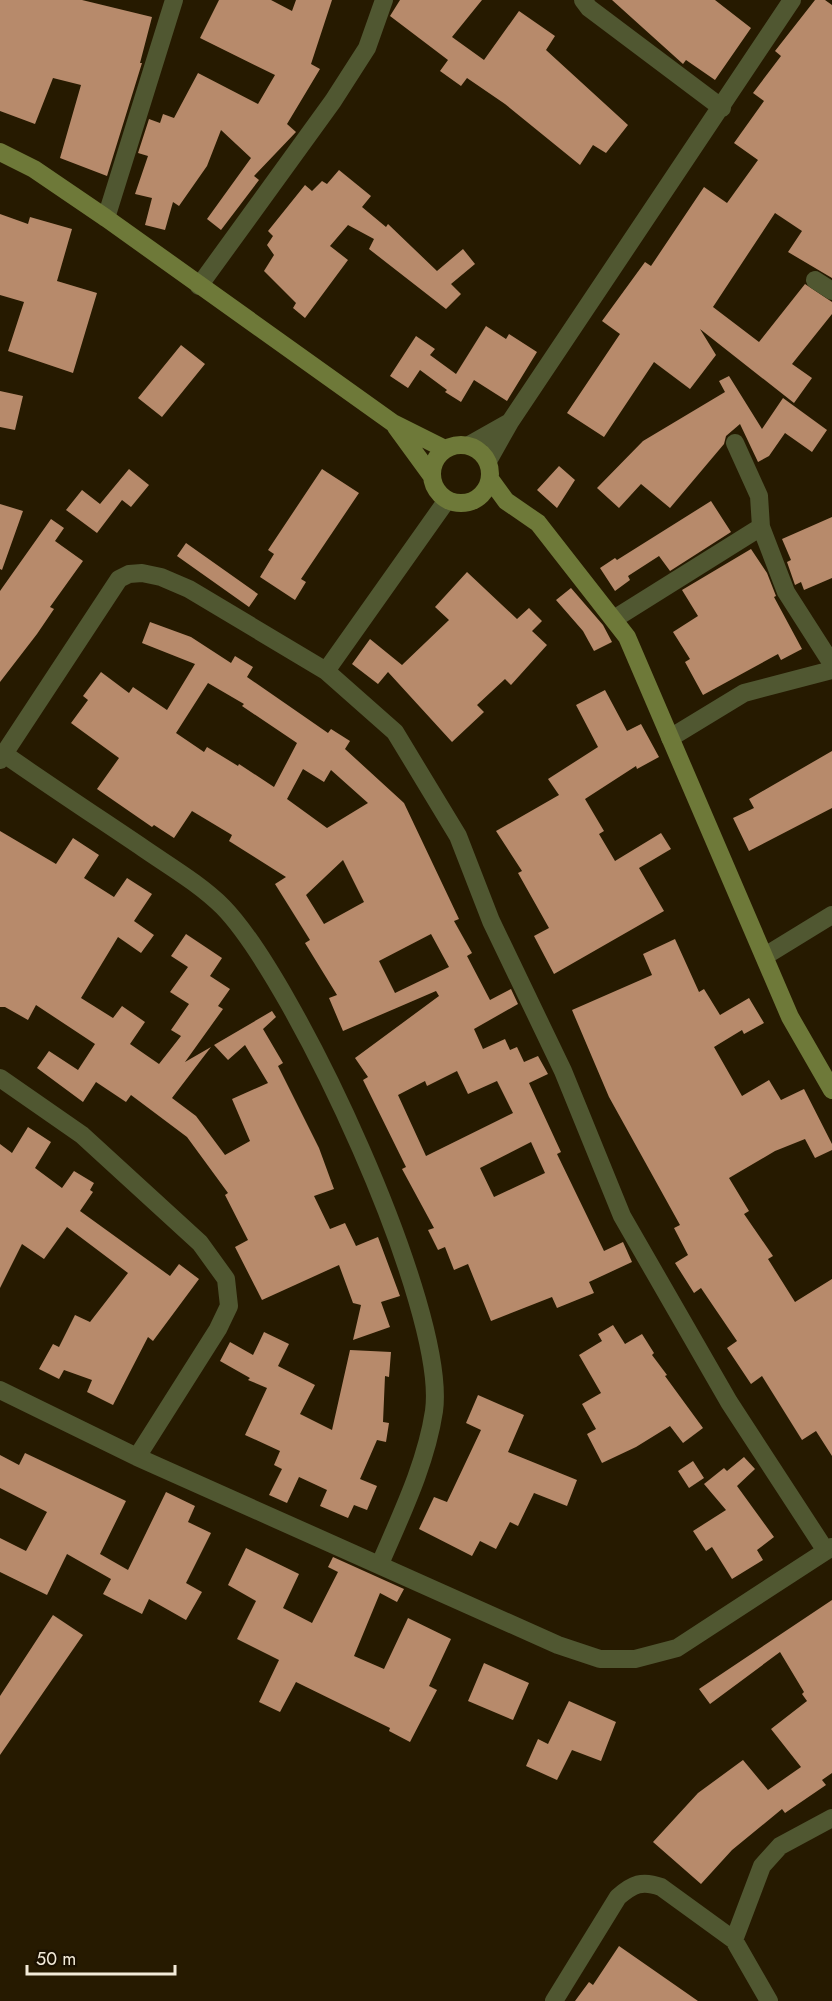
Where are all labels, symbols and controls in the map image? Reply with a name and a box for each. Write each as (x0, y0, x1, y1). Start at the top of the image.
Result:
scale bar (27, 1938, 176, 1976)
text: 50 m (36, 1946, 76, 1972)

